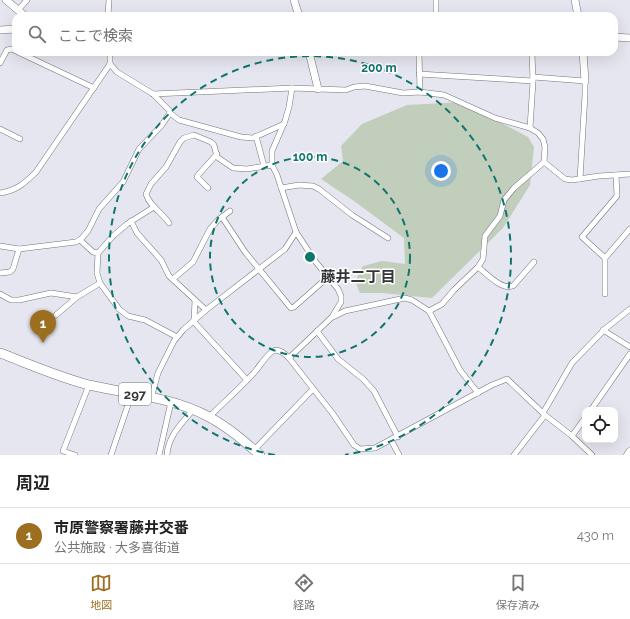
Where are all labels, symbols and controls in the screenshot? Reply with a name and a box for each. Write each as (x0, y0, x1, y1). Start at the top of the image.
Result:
search box (12, 12, 618, 56)
icon: search (26, 23, 48, 45)
text: ここで検索 (58, 27, 133, 45)
text: 200 m (361, 61, 397, 75)
text: 100 m (293, 150, 327, 164)
your location (431, 161, 451, 181)
centre of rings (303, 250, 317, 264)
district label: 藤井二丁目 (320, 268, 396, 286)
pin: 1 (30, 310, 56, 343)
road number: 297 (119, 383, 151, 405)
map controls (582, 407, 618, 443)
button: locate (582, 407, 618, 443)
text: 周辺 (16, 473, 50, 493)
text: 市原警察署藤井交番 (54, 519, 189, 537)
text: 1 (26, 528, 32, 543)
text: 430 m (577, 528, 614, 543)
text: 公共施設 · 大多喜街道 (54, 540, 180, 555)
tab: 地図 (90, 572, 112, 612)
tab: 経路 (293, 572, 315, 612)
tab: 保存済み (496, 572, 540, 612)

